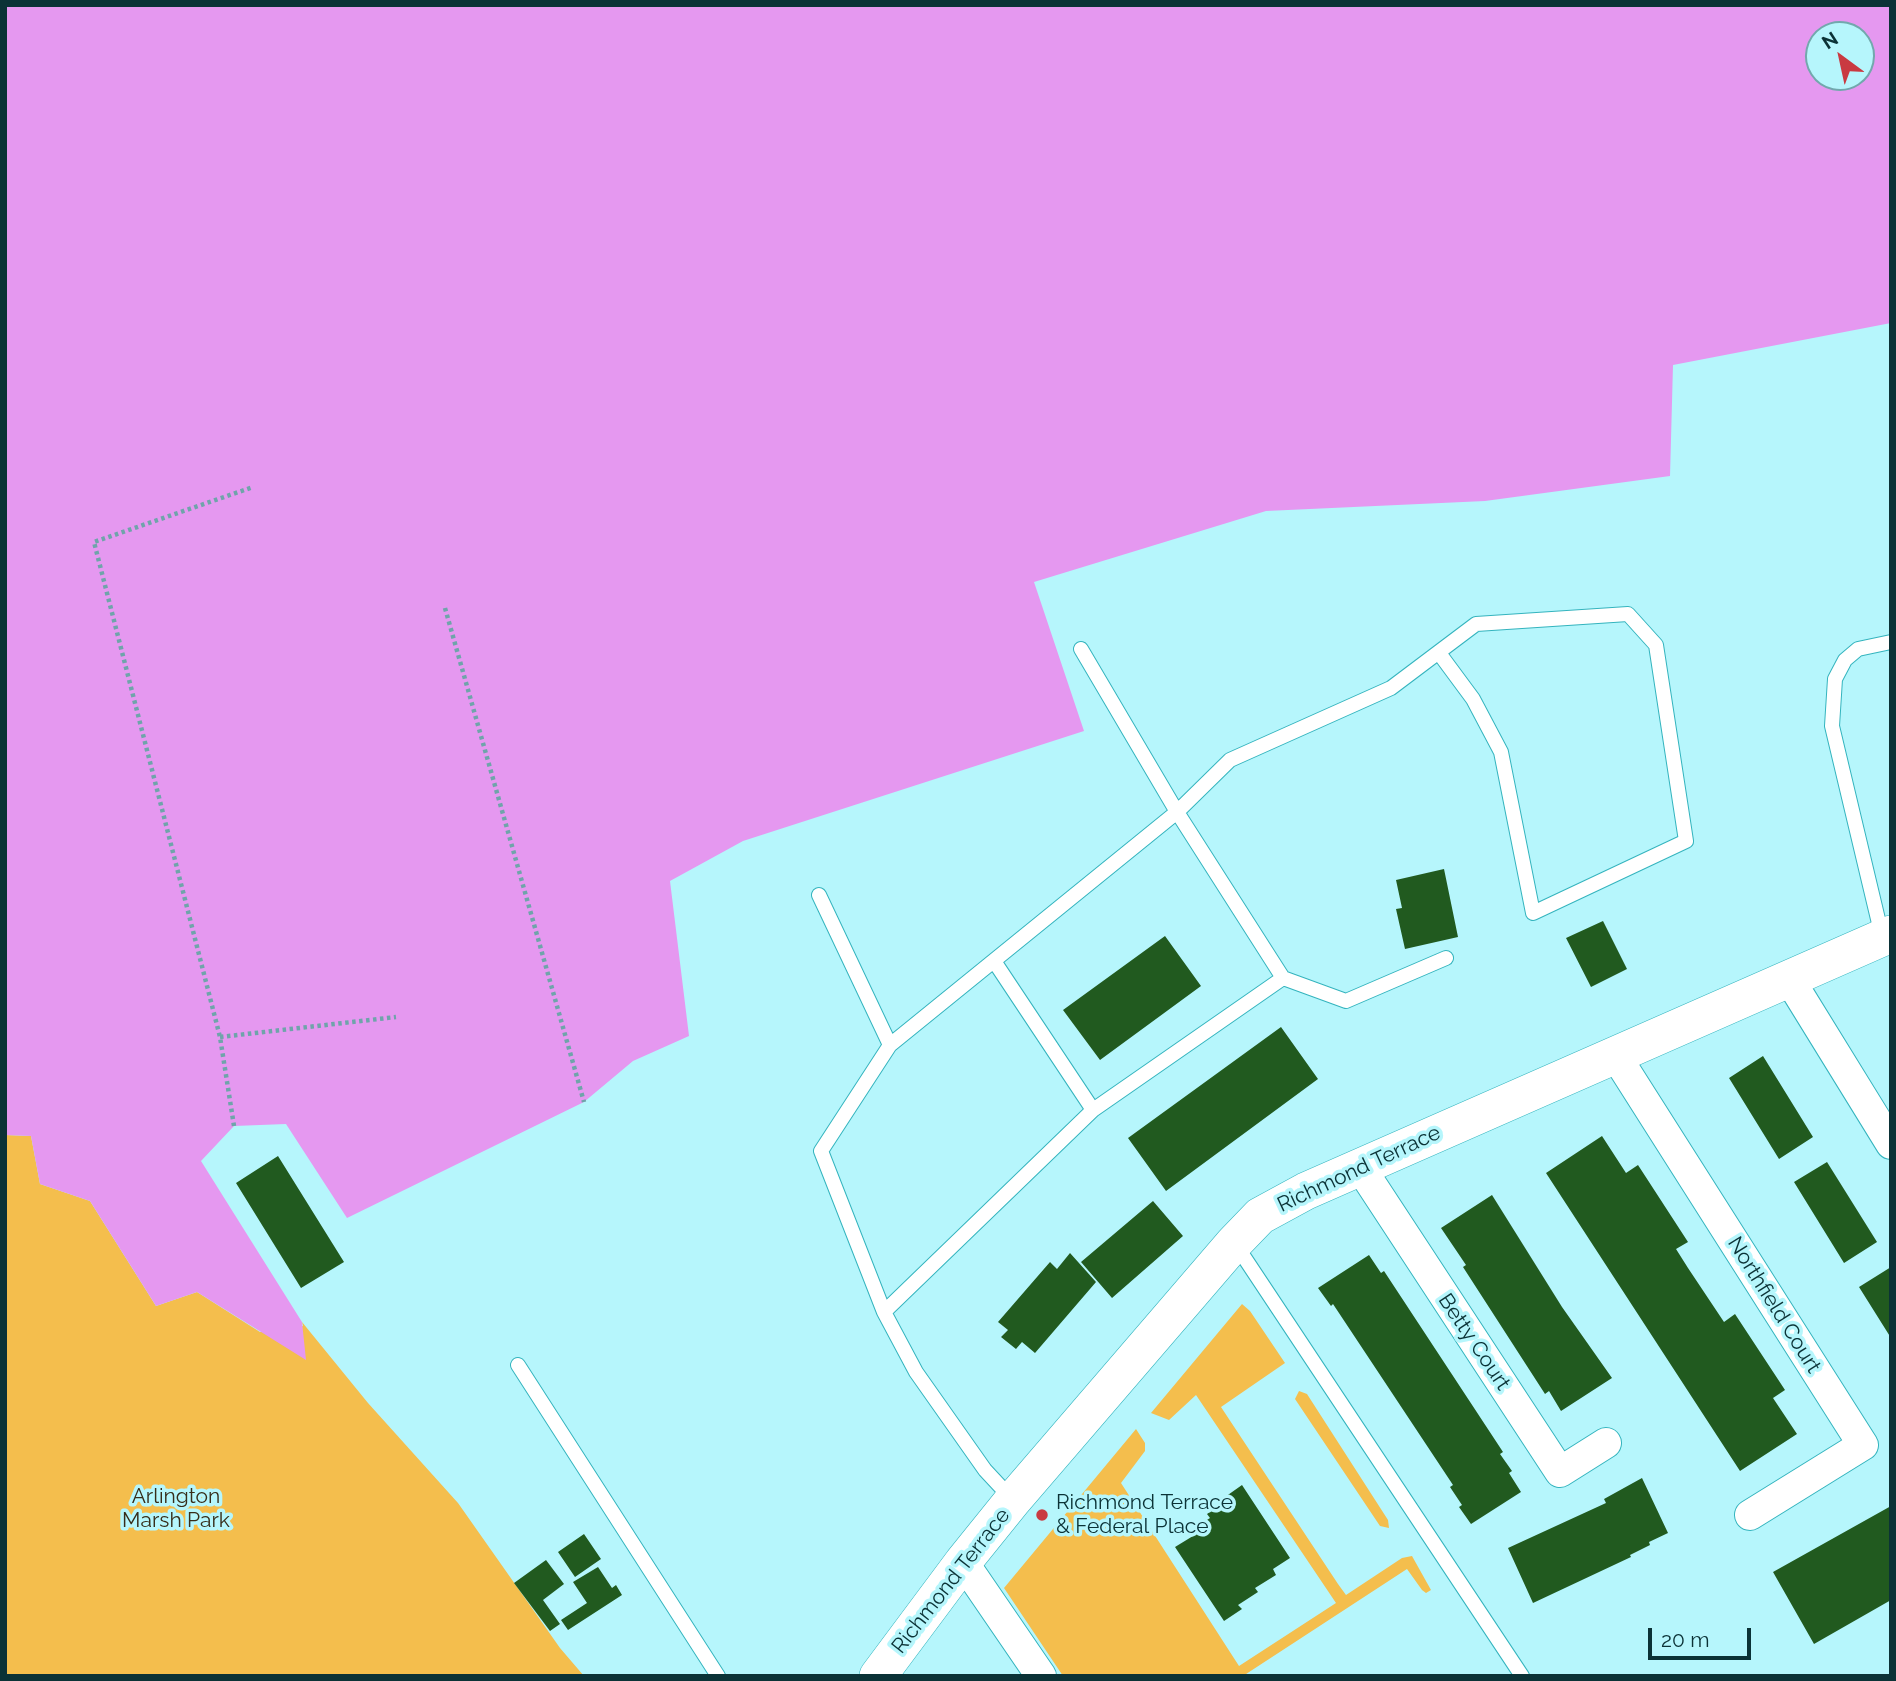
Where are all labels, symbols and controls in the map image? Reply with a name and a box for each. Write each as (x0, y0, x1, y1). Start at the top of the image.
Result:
north arrow (1805, 21, 1875, 91)
text: N (1818, 27, 1842, 53)
street label: Richmond Terrace (1273, 1120, 1445, 1218)
street label: Northfield Court (1722, 1232, 1826, 1378)
street label: Betty Court (1433, 1289, 1515, 1395)
park label: Arlington Marsh Park (122, 1484, 230, 1534)
place label: Richmond Terrace & Federal Place (1056, 1490, 1233, 1540)
street label: Richmond Terrace (887, 1503, 1015, 1659)
marker: Richmond Terrace & Federal Place (1034, 1507, 1050, 1523)
scale bar (1651, 1614, 1754, 1658)
text: 20 m (1661, 1627, 1709, 1652)

